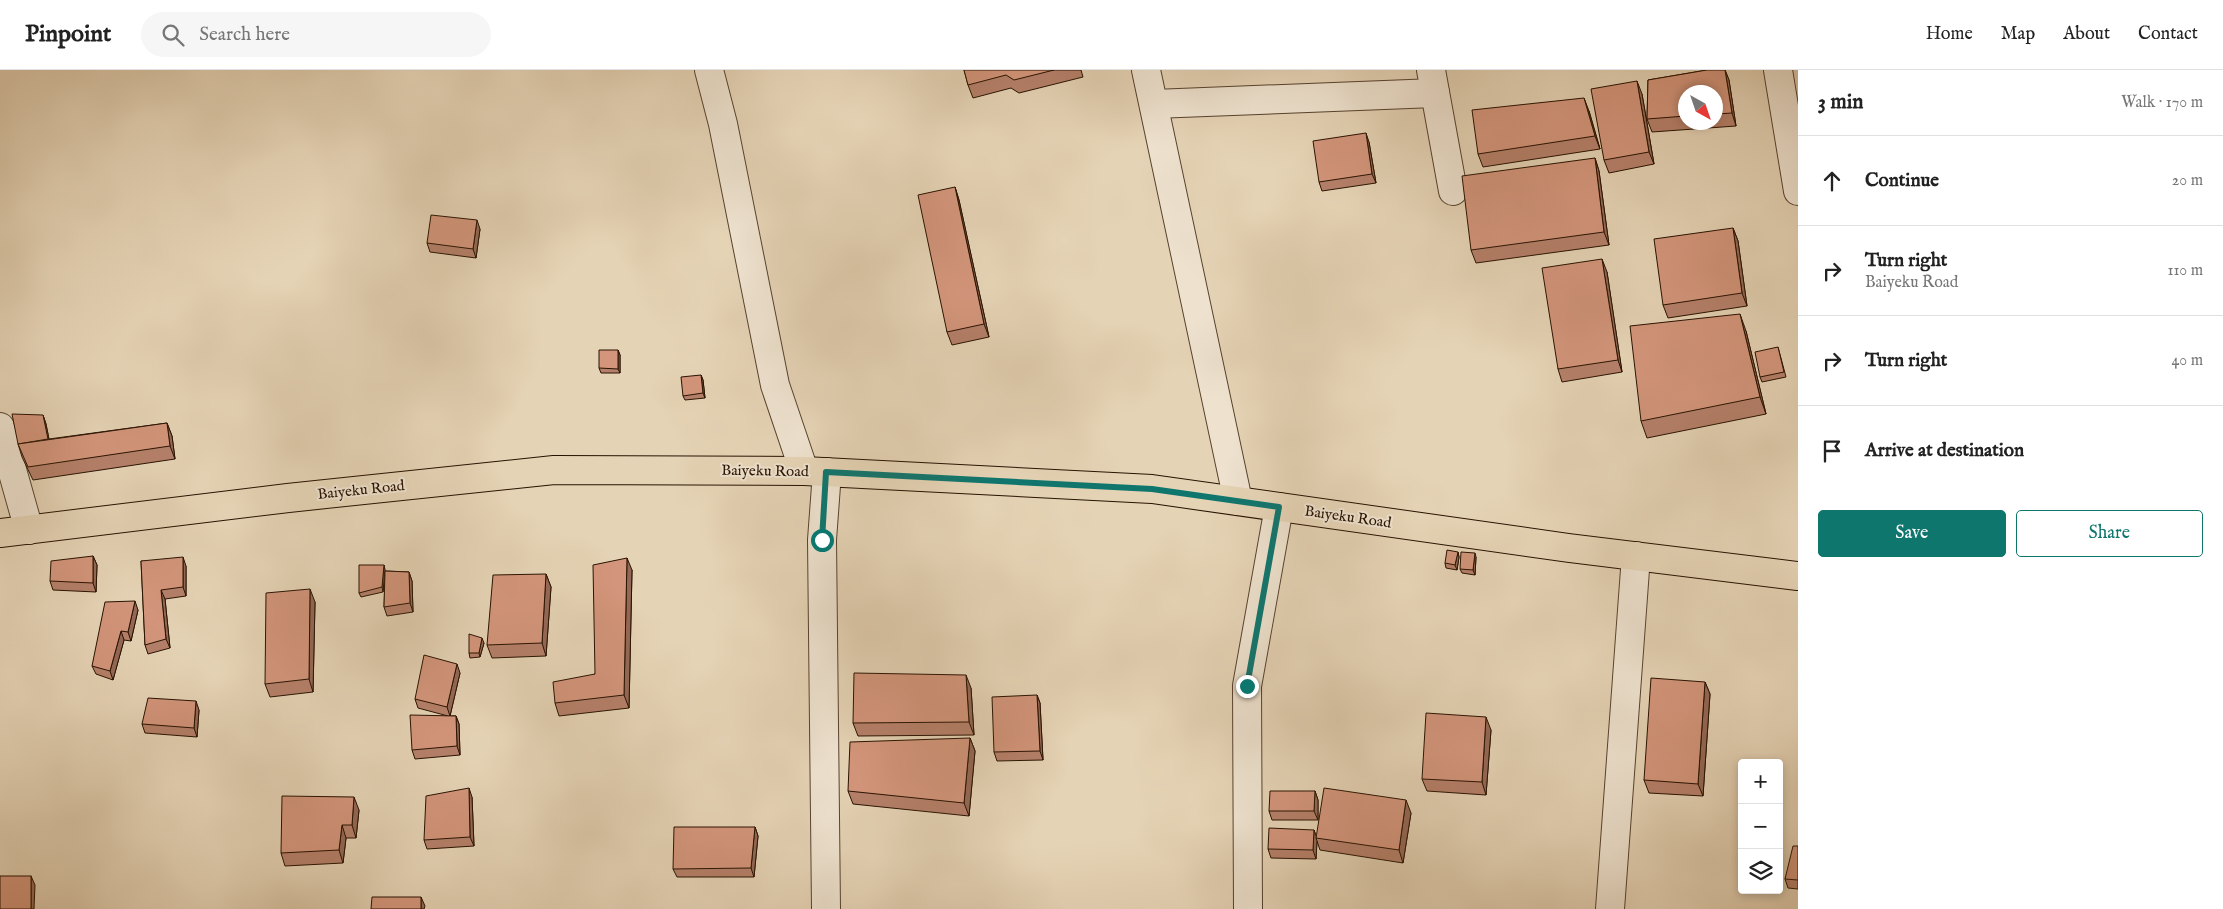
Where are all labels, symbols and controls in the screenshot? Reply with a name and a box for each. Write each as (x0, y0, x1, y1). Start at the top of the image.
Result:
search box (141, 12, 491, 57)
text: Pinpoint (25, 19, 111, 50)
icon: search (159, 21, 187, 49)
text: Search here (199, 23, 290, 47)
text: Home (1926, 23, 1973, 46)
text: Map (2001, 23, 2035, 46)
text: About (2063, 23, 2110, 46)
text: Contact (2138, 23, 2198, 46)
north arrow (1678, 85, 1723, 130)
text: 3 min (1818, 89, 1863, 116)
text: Walk · 170 m (2121, 93, 2203, 113)
icon: ahead (1818, 167, 1846, 195)
text: Continue (1865, 169, 1939, 193)
text: 20 m (2172, 171, 2203, 191)
text: Turn right (1865, 249, 1947, 273)
icon: right (1818, 257, 1846, 285)
text: 110 m (2167, 261, 2203, 281)
text: Baiyeku Road (1865, 273, 1958, 293)
icon: right (1818, 347, 1846, 375)
text: Turn right (1865, 349, 1947, 373)
text: 40 m (2171, 351, 2203, 371)
icon: arrive (1818, 437, 1846, 465)
text: Arrive at destination (1865, 439, 2024, 463)
street label: Baiyeku Road (721, 461, 810, 481)
street label: Baiyeku Road (317, 476, 406, 504)
street label: Baiyeku Road (1303, 502, 1394, 533)
button: Save (1818, 510, 2006, 557)
button: Share (2016, 510, 2203, 557)
route start (811, 529, 834, 552)
route end (1236, 675, 1259, 698)
map controls (1738, 759, 1783, 894)
button: + (1738, 759, 1783, 804)
button: − (1738, 804, 1783, 849)
button: layers (1738, 849, 1783, 894)

